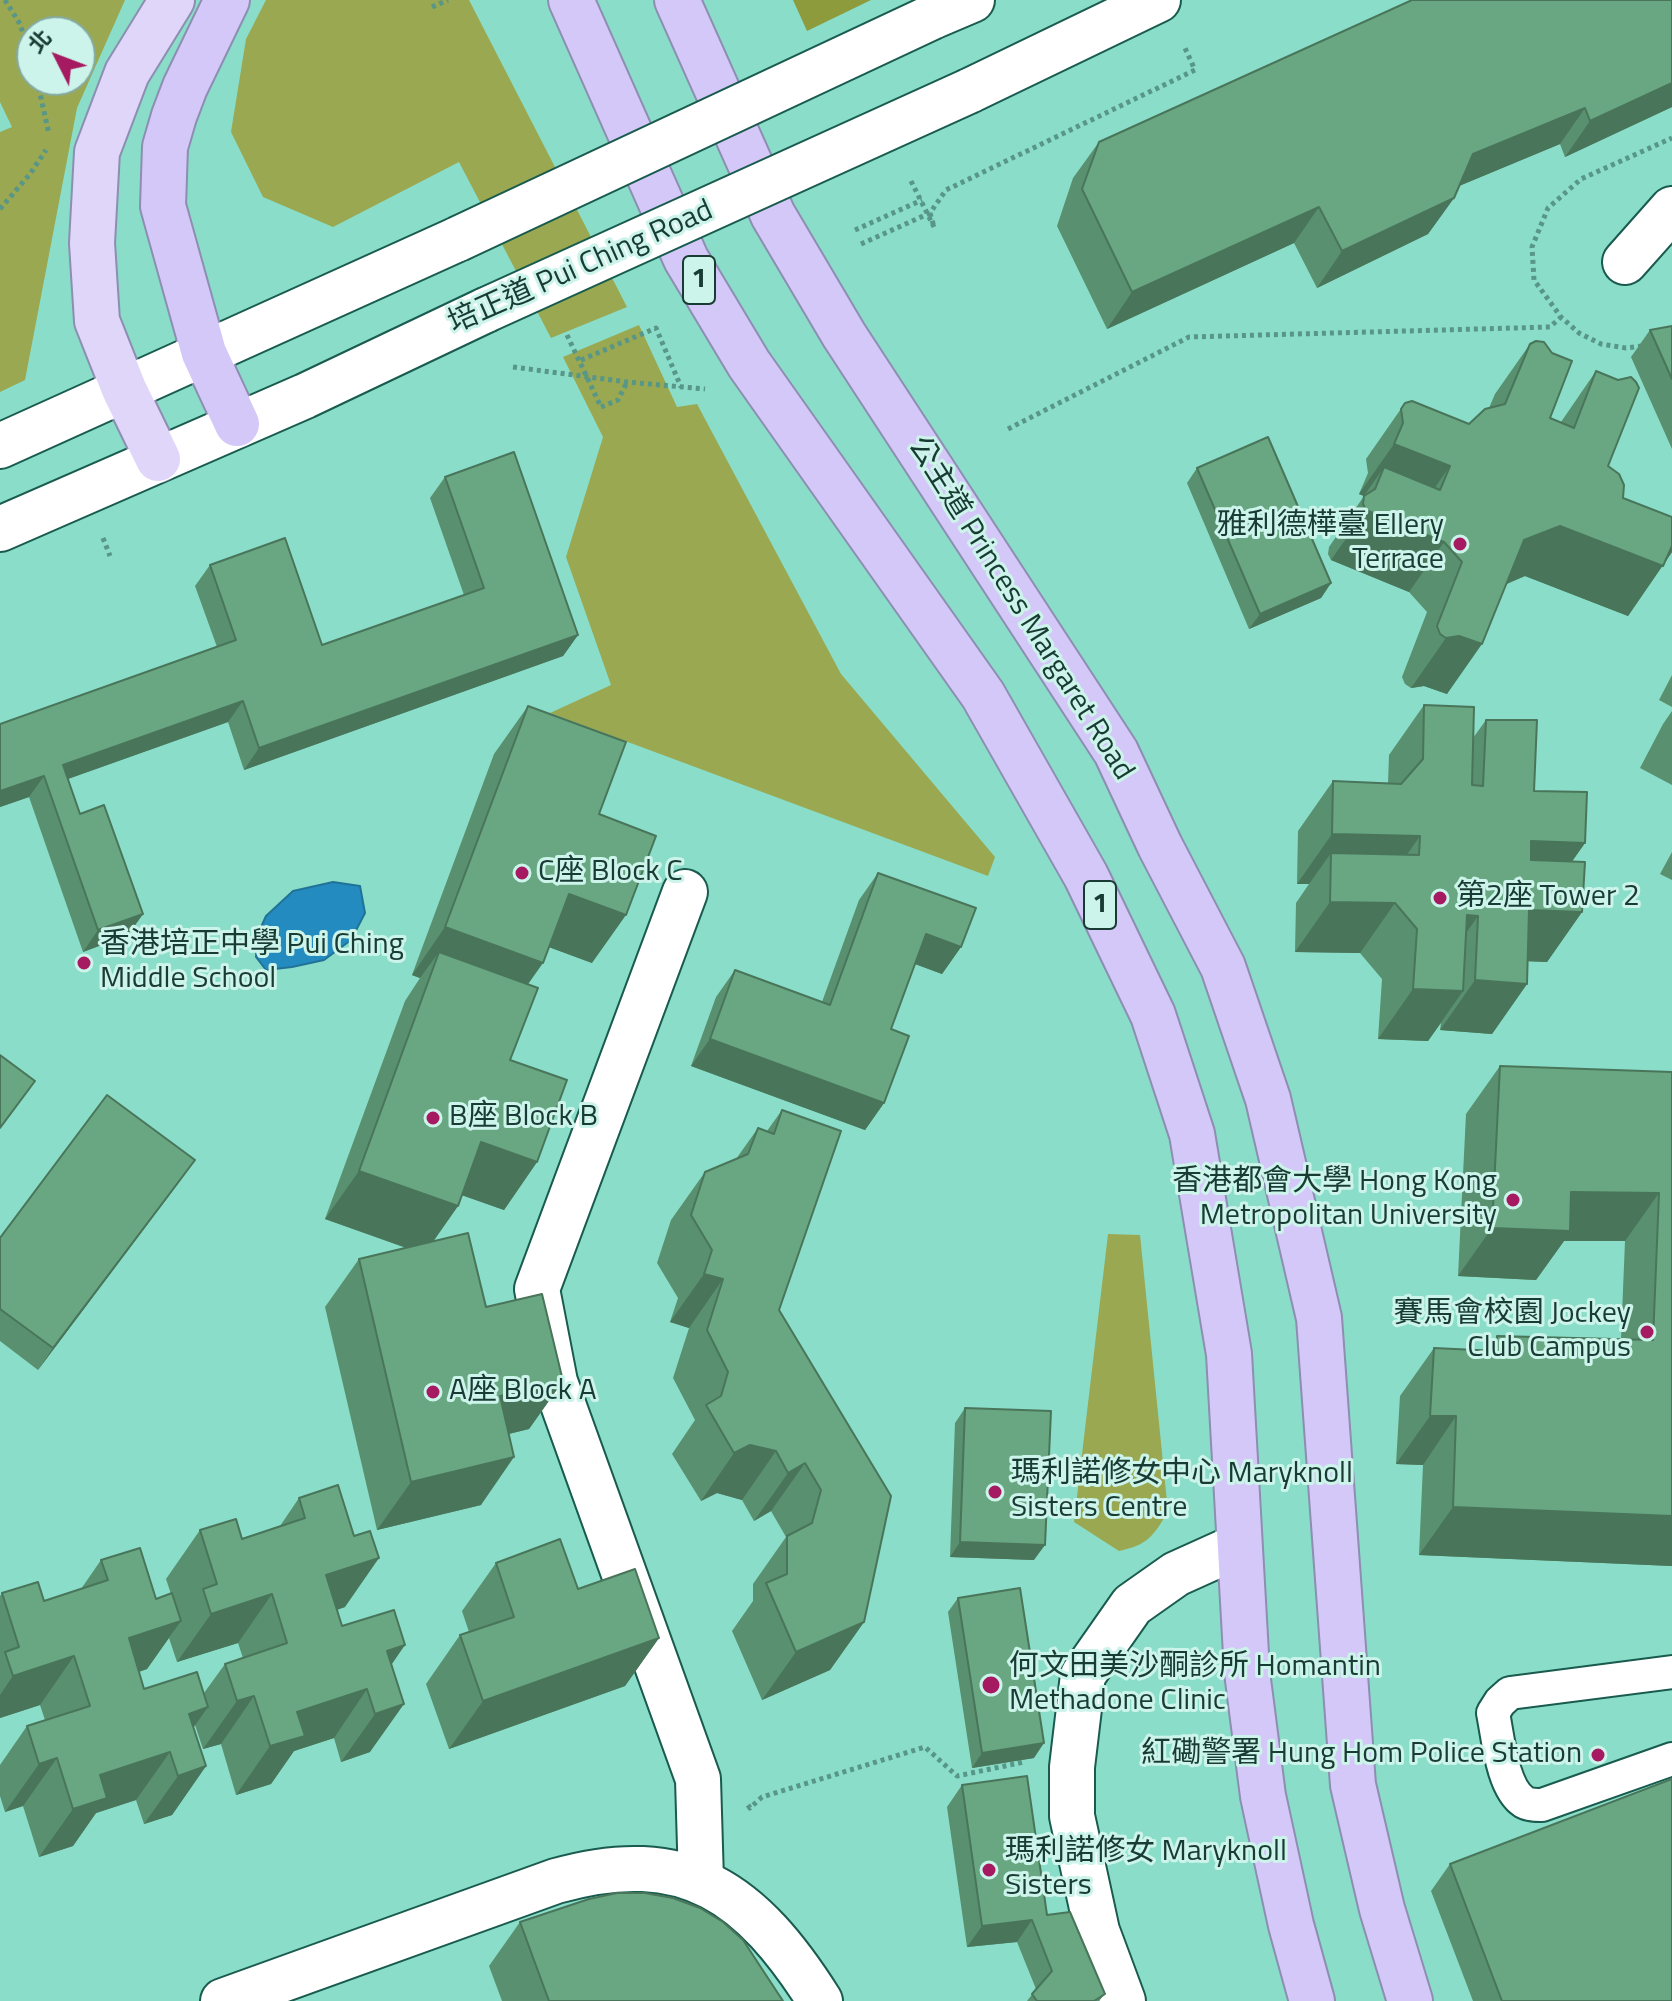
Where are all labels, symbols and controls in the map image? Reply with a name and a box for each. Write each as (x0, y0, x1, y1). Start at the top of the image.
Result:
north arrow (16, 16, 96, 96)
text: 北 (20, 22, 60, 61)
street label: 培正道 Pui Ching Road (443, 193, 719, 343)
road number: 1 (683, 256, 715, 304)
street label: 公主道 Princess Margaret Road (899, 431, 1141, 787)
place label: 雅利德樺臺 Ellery Terrace (1217, 509, 1444, 580)
marker: 雅利德樺臺 Ellery Terrace (1451, 535, 1469, 553)
place label: C座 Block C (538, 855, 683, 891)
marker: C座 Block C (513, 864, 531, 882)
place label: 第2座 Tower 2 (1456, 880, 1640, 916)
road number: 1 (1084, 881, 1116, 929)
marker: 第2座 Tower 2 (1431, 889, 1449, 907)
place label: 香港培正中學 Pui Ching Middle School (100, 928, 404, 998)
marker: 香港培正中學 Pui Ching Middle School (75, 954, 93, 972)
place label: B座 Block B (449, 1100, 598, 1136)
marker: B座 Block B (424, 1109, 442, 1127)
place label: 香港都會大學 Hong Kong Metropolitan University (1172, 1165, 1497, 1236)
marker: 香港都會大學 Hong Kong Metropolitan University (1504, 1191, 1522, 1209)
place label: 賽馬會校園 Jockey Club Campus (1394, 1297, 1631, 1368)
marker: 賽馬會校園 Jockey Club Campus (1638, 1323, 1656, 1341)
place label: A座 Block A (449, 1374, 597, 1410)
marker: A座 Block A (424, 1383, 442, 1401)
place label: 瑪利諾修女中心 Maryknoll Sisters Centre (1011, 1457, 1353, 1528)
marker: 瑪利諾修女中心 Maryknoll Sisters Centre (986, 1483, 1004, 1501)
place label: 何文田美沙酮診所 Homantin Methadone Clinic (1009, 1650, 1381, 1720)
marker: 何文田美沙酮診所 Homantin Methadone Clinic (980, 1674, 1002, 1696)
place label: 紅磡警署 Hung Hom Police Station (1141, 1737, 1582, 1773)
marker: 紅磡警署 Hung Hom Police Station (1589, 1746, 1607, 1764)
place label: 瑪利諾修女 Maryknoll Sisters (1005, 1835, 1287, 1906)
marker: 瑪利諾修女 Maryknoll Sisters (980, 1861, 998, 1879)

